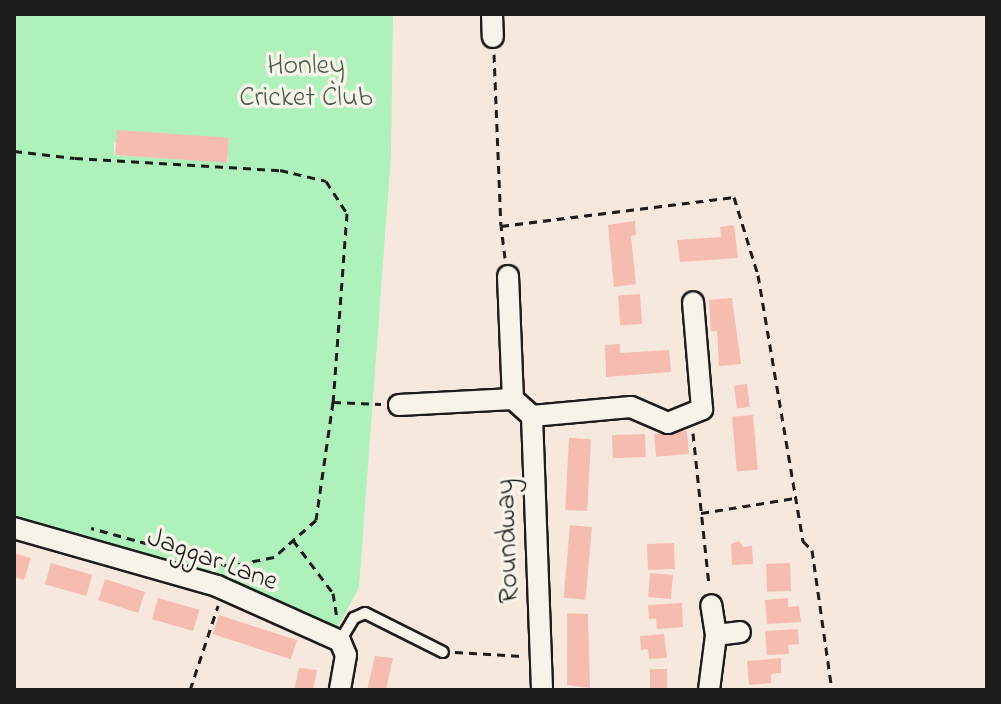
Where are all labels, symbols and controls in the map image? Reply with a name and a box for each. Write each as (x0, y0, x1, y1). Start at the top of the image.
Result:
park label: Honley Cricket Club (239, 50, 373, 116)
street label: Roundway (490, 478, 528, 604)
street label: Jaggar Lane (142, 522, 282, 600)

